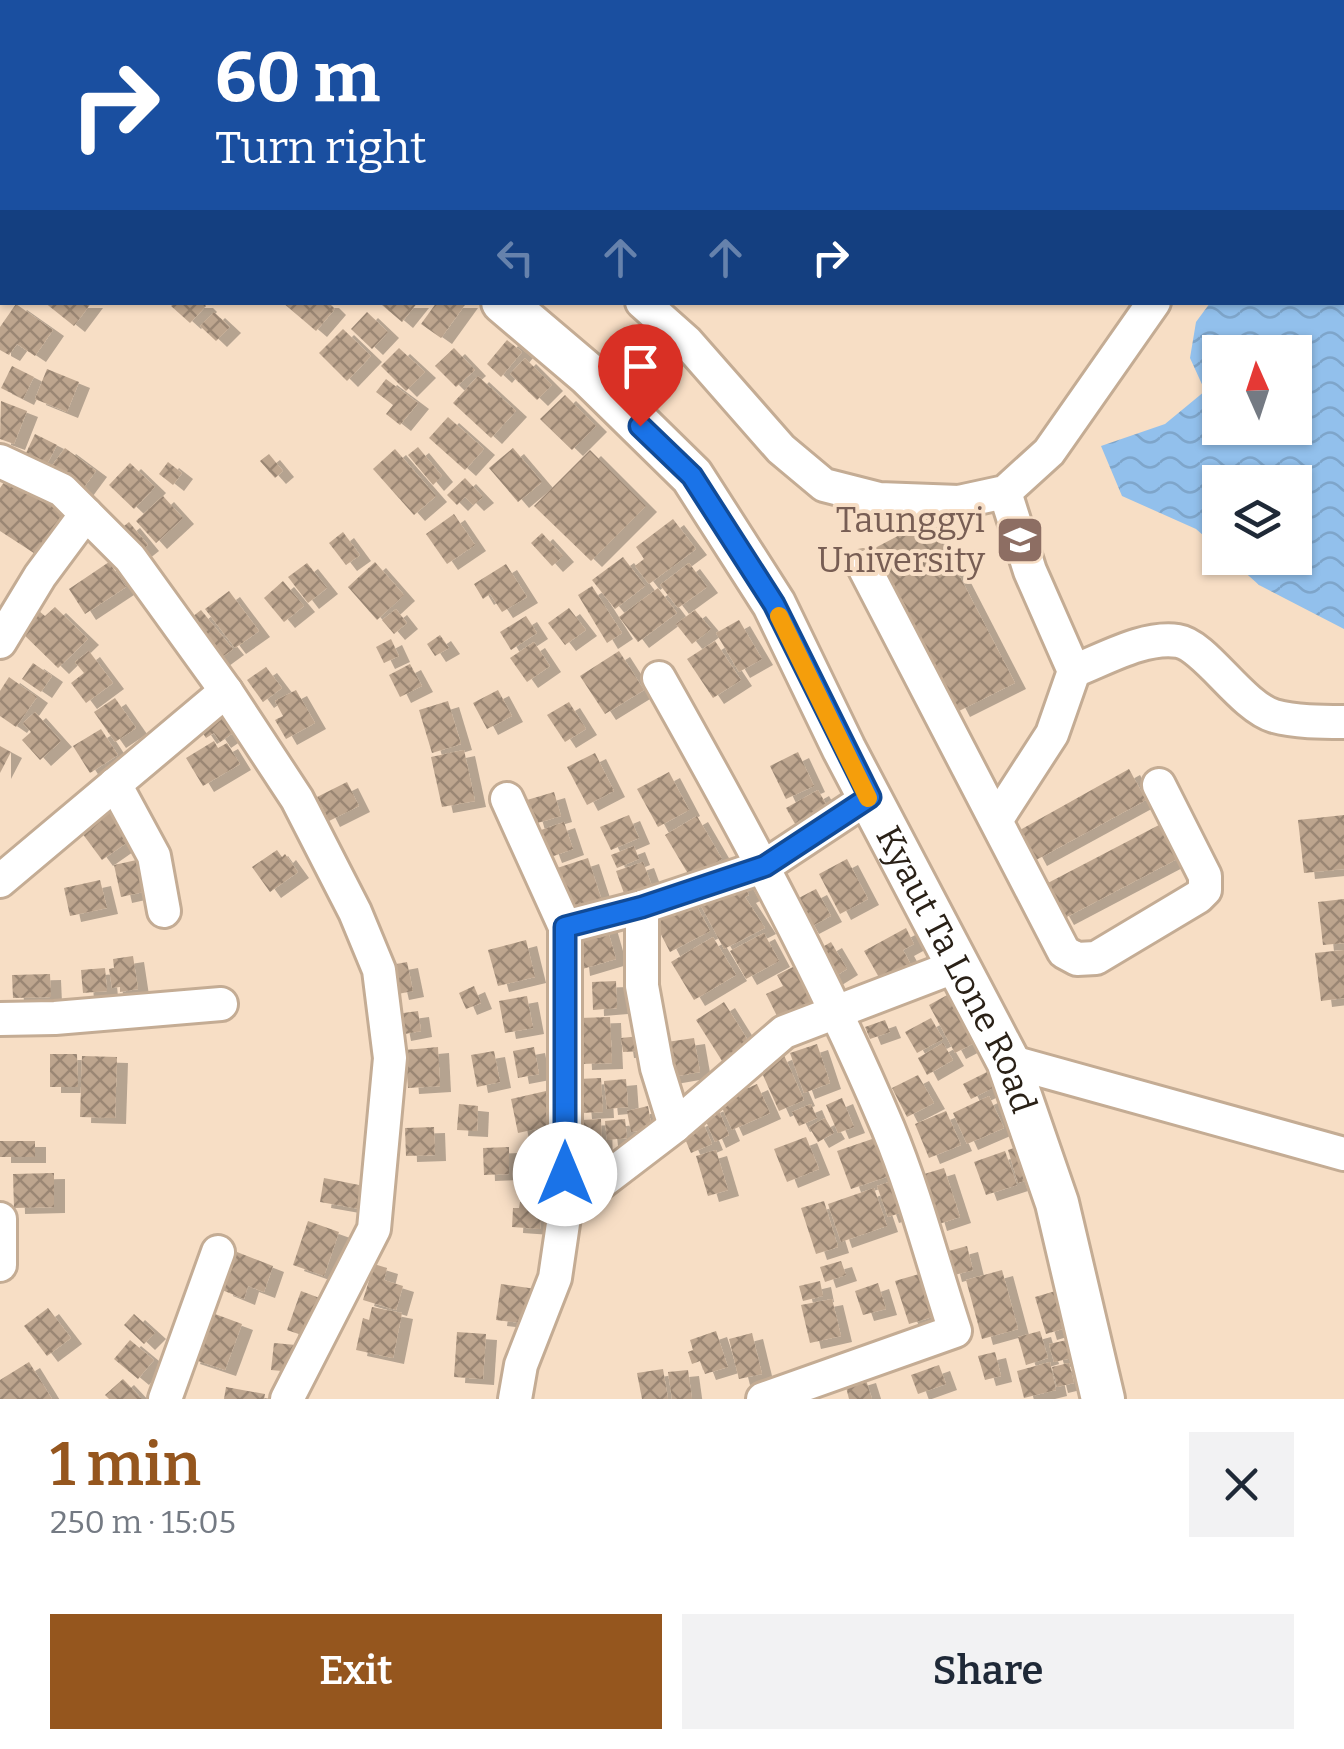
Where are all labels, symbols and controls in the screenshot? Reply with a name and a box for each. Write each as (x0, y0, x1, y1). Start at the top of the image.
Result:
text: 60 m (215, 36, 380, 120)
icon: right (50, 40, 180, 170)
text: Turn right (215, 121, 427, 175)
icon: left (488, 230, 543, 285)
icon: ahead (593, 230, 648, 285)
icon: ahead (698, 230, 753, 285)
icon: right (803, 230, 858, 285)
pin (598, 324, 683, 427)
north arrow (1202, 335, 1312, 445)
map controls (1202, 335, 1312, 575)
icon: arrive (613, 339, 668, 394)
button: layers (1202, 465, 1312, 575)
place label: Taunggyi University (817, 499, 985, 581)
school or university icon: Taunggyi University (994, 514, 1046, 566)
street label: Kyaut Ta Lone Road (867, 819, 1045, 1118)
position arrow (513, 1122, 617, 1226)
text: 1 min (50, 1429, 201, 1501)
button: close (1189, 1432, 1294, 1537)
text: 250 m · 15:05 (50, 1503, 236, 1541)
button: Exit (50, 1614, 662, 1729)
button: Share (682, 1614, 1294, 1729)

